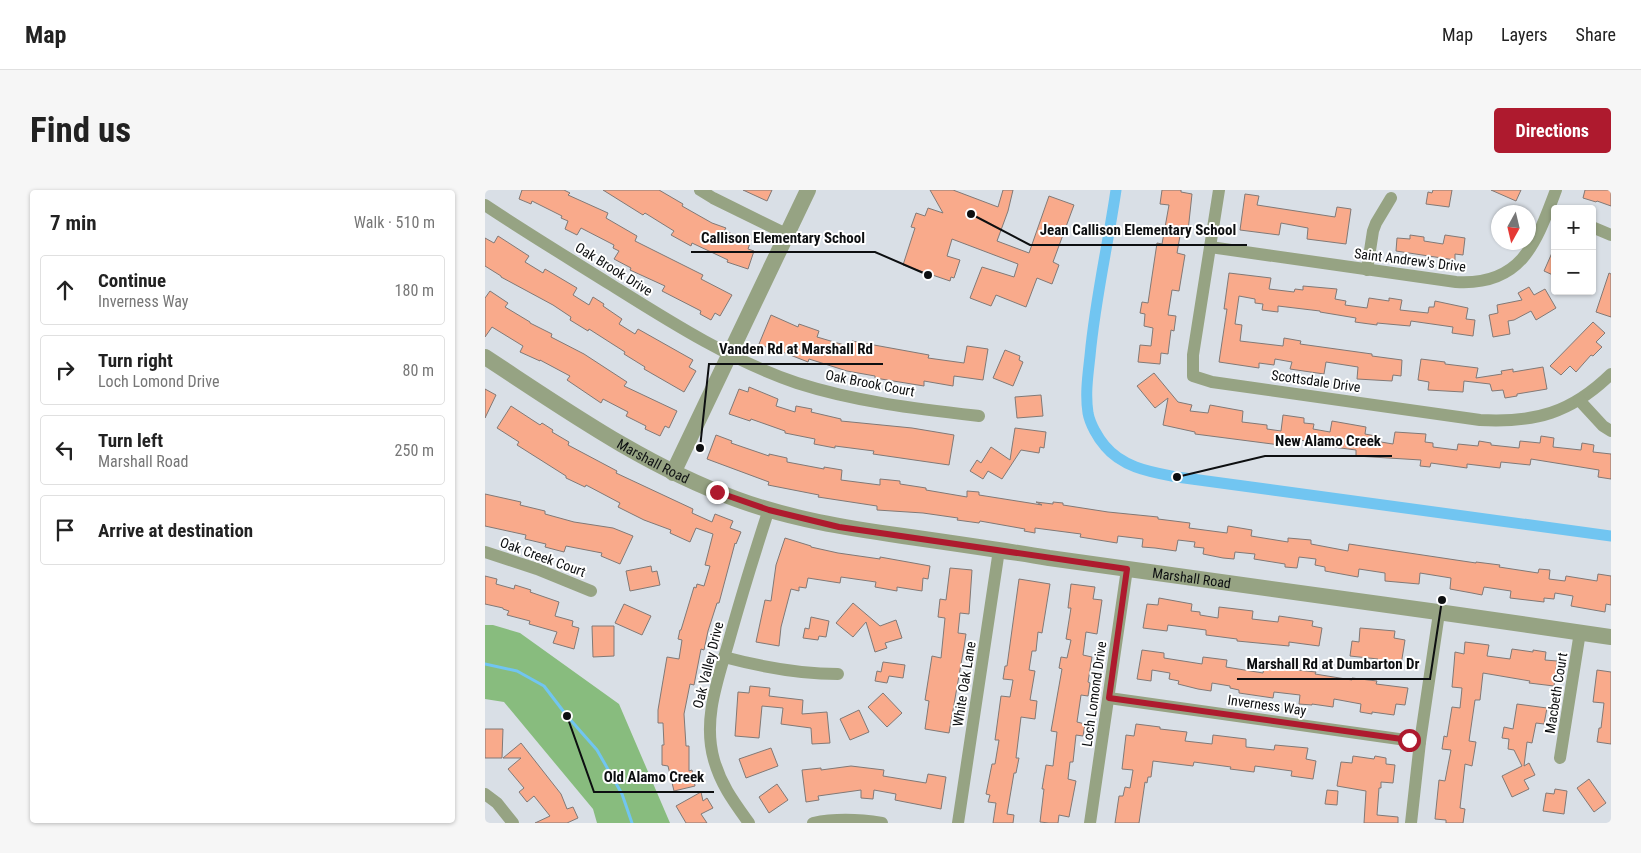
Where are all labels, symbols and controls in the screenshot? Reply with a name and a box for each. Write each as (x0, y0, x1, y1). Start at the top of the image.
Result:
text: Map (25, 21, 66, 49)
text: Map (1442, 24, 1473, 45)
text: Layers (1501, 24, 1548, 45)
text: Share (1576, 24, 1616, 45)
button: Directions (1494, 108, 1611, 153)
text: Find us (30, 110, 131, 151)
north arrow (1491, 205, 1536, 250)
map controls (1551, 205, 1596, 295)
button: + (1551, 205, 1596, 250)
text: 7 min (50, 211, 97, 235)
text: Walk · 510 m (354, 213, 435, 232)
callout: Jean Callison Elementary School (1030, 215, 1247, 245)
text: Jean Callison Elementary School (1040, 221, 1236, 239)
callout: Callison Elementary School (691, 222, 875, 252)
text: Callison Elementary School (701, 229, 865, 247)
street label: Oak Brook Drive (572, 239, 656, 299)
street label: Saint Andrew's Drive (1353, 245, 1467, 275)
button: − (1551, 250, 1596, 295)
text: Continue (98, 269, 166, 292)
icon: ahead (51, 276, 79, 304)
text: 180 m (395, 281, 434, 300)
text: Inverness Way (98, 292, 189, 311)
callout: Vanden Rd at Marshall Rd (709, 334, 883, 364)
text: Vanden Rd at Marshall Rd (719, 340, 873, 358)
text: Turn right (98, 349, 173, 372)
icon: right (51, 356, 79, 384)
text: 80 m (402, 361, 434, 380)
street label: Oak Brook Court (824, 367, 916, 399)
street label: Scottsdale Drive (1270, 367, 1362, 395)
text: Loch Lomond Drive (98, 372, 219, 391)
callout: New Alamo Creek (1265, 426, 1392, 456)
text: Turn left (98, 429, 163, 452)
text: New Alamo Creek (1275, 432, 1382, 450)
street label: Marshall Road (614, 435, 692, 487)
icon: left (51, 436, 79, 464)
text: 250 m (395, 441, 434, 460)
text: Marshall Road (98, 452, 188, 471)
route end (706, 481, 729, 504)
icon: arrive (51, 516, 79, 544)
text: Arrive at destination (98, 519, 253, 542)
street label: Oak Creek Court (498, 534, 588, 580)
street label: Marshall Road (1151, 565, 1232, 591)
street label: Oak Valley Drive (690, 620, 727, 710)
street label: White Oak Lane (949, 640, 979, 728)
street label: Loch Lomond Drive (1079, 640, 1109, 748)
callout: Marshall Rd at Dumbarton Dr (1237, 649, 1430, 679)
street label: Macbeth Court (1542, 651, 1570, 735)
text: Marshall Rd at Dumbarton Dr (1247, 655, 1419, 673)
street label: Inverness Way (1227, 692, 1307, 718)
route start (1398, 729, 1421, 752)
callout: Old Alamo Creek (594, 762, 714, 792)
text: Old Alamo Creek (604, 768, 705, 786)

